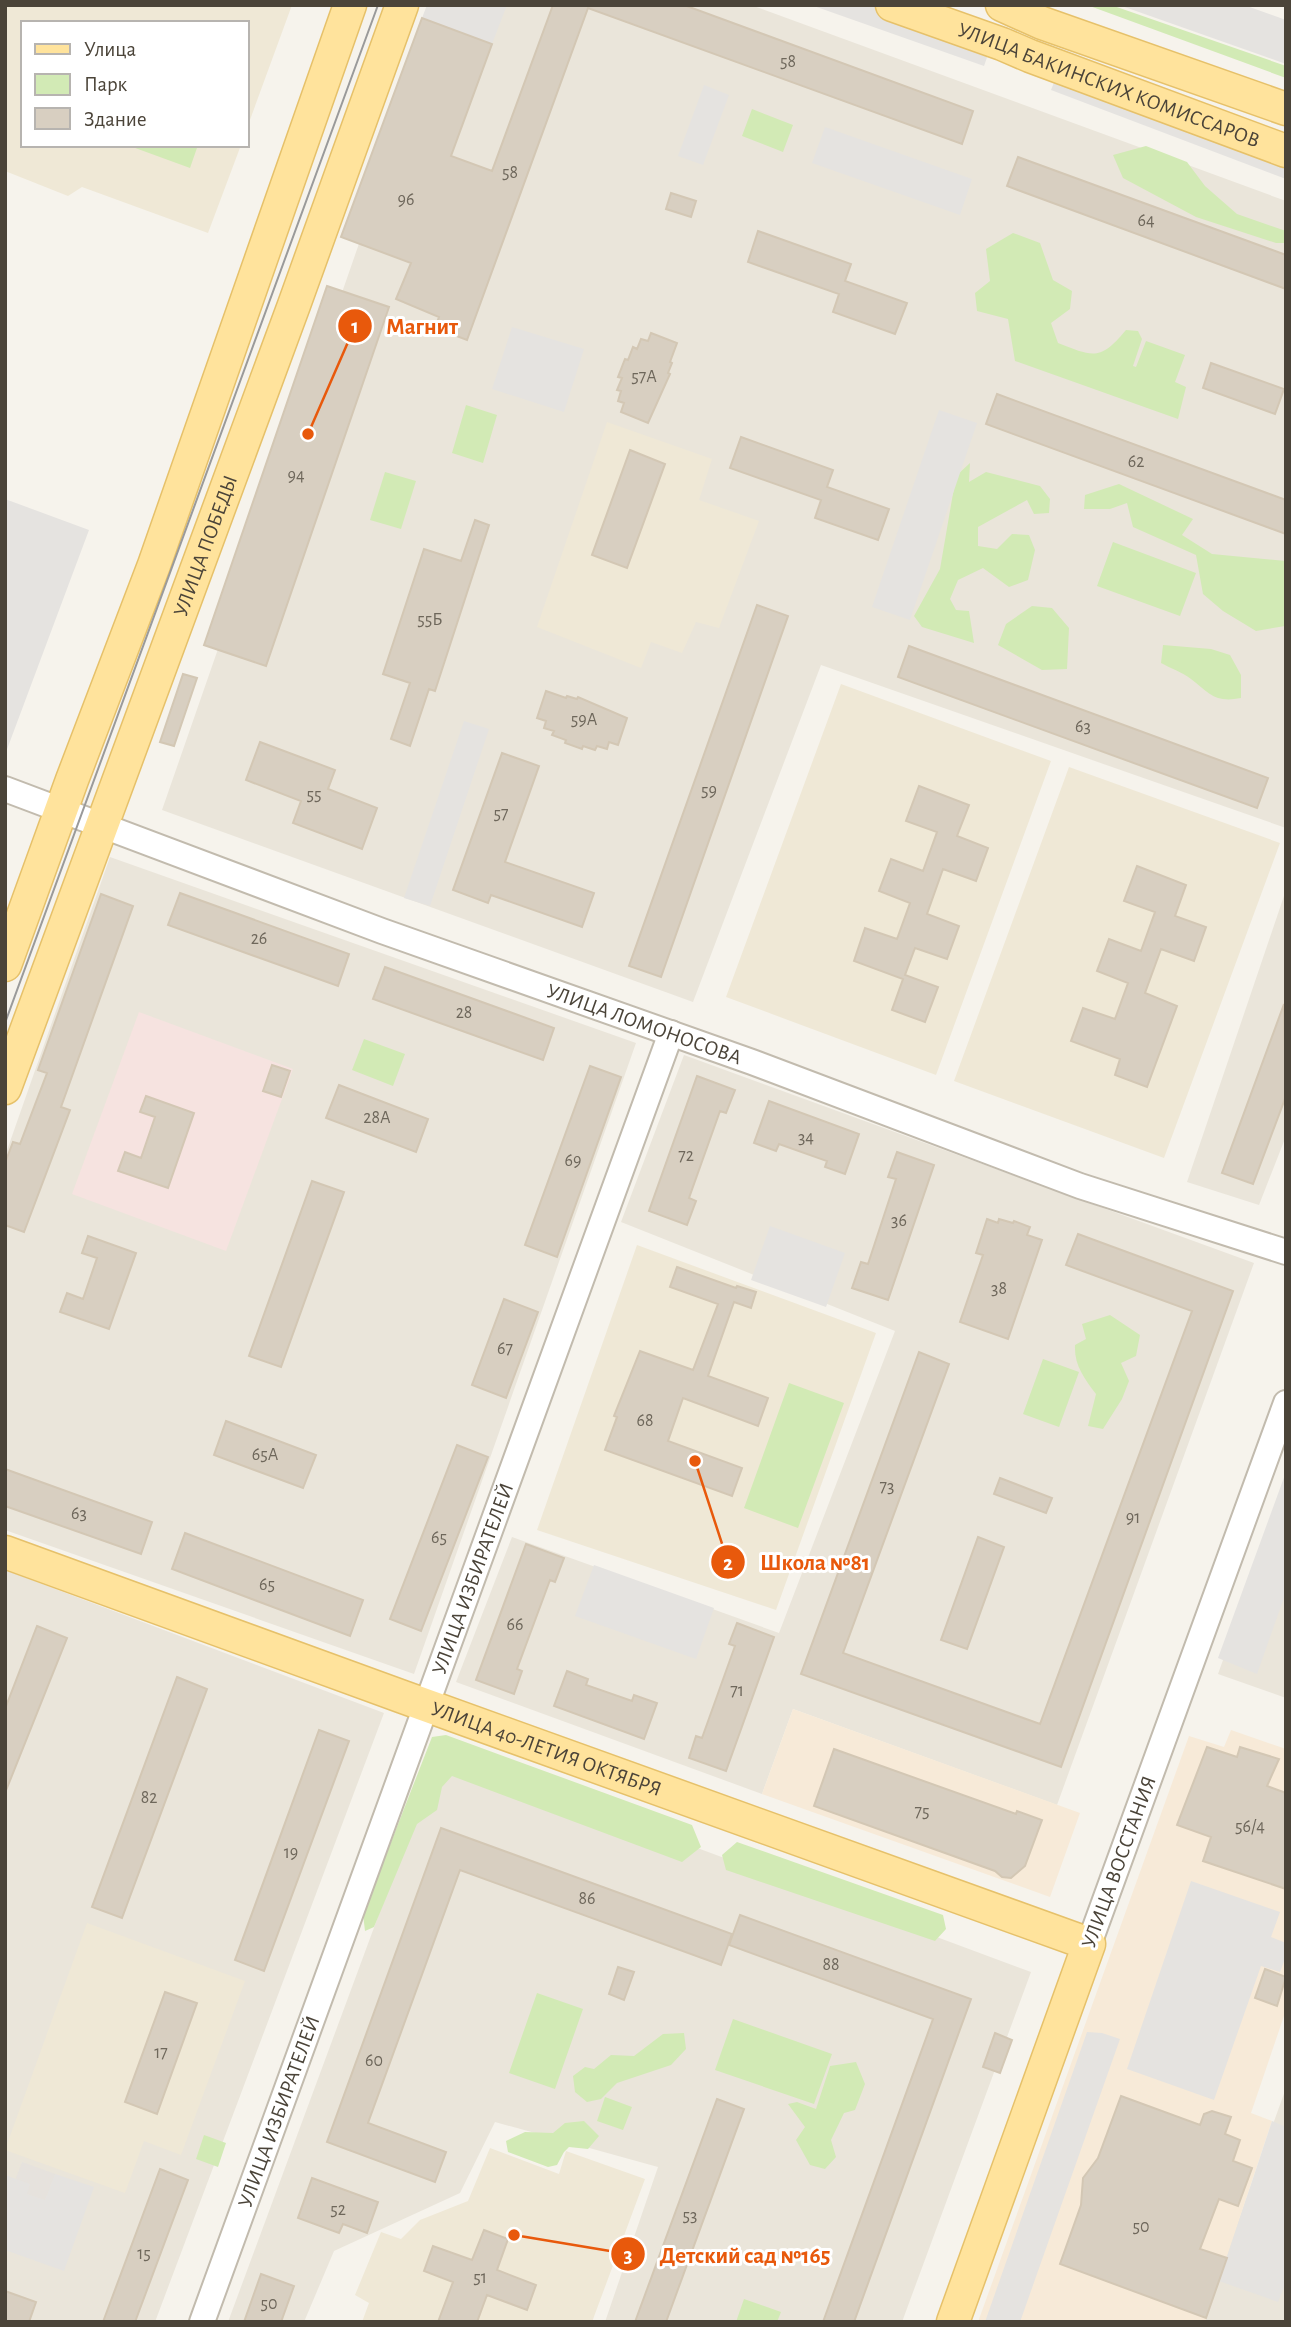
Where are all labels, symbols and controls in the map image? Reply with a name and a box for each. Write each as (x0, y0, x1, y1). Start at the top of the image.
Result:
street label: УЛИЦА БАКИНСКИХ КОМИССАРОВ (955, 19, 1263, 151)
legend (21, 21, 248, 147)
text: Улица (84, 39, 137, 60)
house number: 58 (780, 53, 796, 71)
text: Парк (84, 74, 128, 95)
text: Здание (84, 109, 147, 130)
house number: 58 (502, 164, 518, 182)
house number: 96 (398, 191, 414, 209)
house number: 64 (1137, 212, 1155, 230)
callout: Магнит (337, 304, 472, 348)
text: 1 (351, 316, 359, 337)
text: Магнит (386, 316, 459, 339)
house number: 57А (631, 368, 657, 386)
house number: 62 (1128, 453, 1144, 471)
house number: 94 (287, 467, 305, 485)
street label: УЛИЦА ПОБЕДЫ (169, 472, 241, 619)
house number: 55Б (417, 611, 443, 629)
house number: 59А (571, 711, 598, 729)
house number: 63 (1075, 718, 1091, 736)
house number: 59 (701, 782, 717, 800)
house number: 55 (306, 786, 322, 804)
house number: 57 (493, 805, 509, 823)
house number: 26 (251, 930, 267, 948)
street label: УЛИЦА ЛОМОНОСОВА (544, 980, 745, 1068)
house number: 28 (456, 1004, 472, 1022)
house number: 28А (363, 1109, 391, 1127)
house number: 34 (798, 1129, 814, 1147)
house number: 72 (678, 1147, 694, 1165)
house number: 69 (565, 1152, 581, 1170)
house number: 36 (891, 1212, 907, 1230)
house number: 38 (991, 1280, 1007, 1298)
house number: 67 (497, 1340, 513, 1358)
house number: 68 (637, 1412, 654, 1430)
house number: 65А (252, 1446, 279, 1464)
house number: 73 (880, 1478, 894, 1496)
street label: УЛИЦА ИЗБИРАТЕЛЕЙ (428, 1480, 517, 1677)
house number: 63 (71, 1505, 87, 1523)
house number: 91 (1126, 1509, 1140, 1527)
house number: 65 (431, 1529, 447, 1547)
callout: Школа №81 (711, 1540, 884, 1584)
text: Школа №81 (760, 1552, 870, 1575)
text: 2 (723, 1553, 733, 1574)
house number: 65 (259, 1576, 275, 1594)
house number: 66 (507, 1616, 523, 1634)
house number: 71 (730, 1682, 744, 1700)
street label: УЛИЦА 40-ЛЕТИЯ ОКТЯБРЯ (428, 1698, 664, 1800)
street label: УЛИЦА ВОССТАНИЯ (1078, 1773, 1160, 1951)
house number: 82 (141, 1789, 157, 1807)
house number: 75 (914, 1803, 930, 1821)
house number: 56/4 (1235, 1818, 1265, 1836)
house number: 19 (284, 1844, 298, 1862)
house number: 86 (579, 1890, 596, 1908)
house number: 88 (822, 1956, 840, 1974)
street label: УЛИЦА ИЗБИРАТЕЛЕЙ (234, 2013, 323, 2210)
house number: 17 (154, 2044, 168, 2062)
house number: 60 (365, 2052, 383, 2070)
house number: 52 (330, 2201, 346, 2219)
house number: 53 (683, 2207, 697, 2225)
house number: 50 (1132, 2218, 1150, 2236)
callout: Детский сад №165 (611, 2232, 845, 2276)
house number: 15 (137, 2245, 151, 2263)
text: 3 (623, 2245, 633, 2266)
text: Детский сад №165 (660, 2245, 831, 2268)
house number: 51 (473, 2269, 487, 2287)
house number: 50 (260, 2295, 278, 2313)

